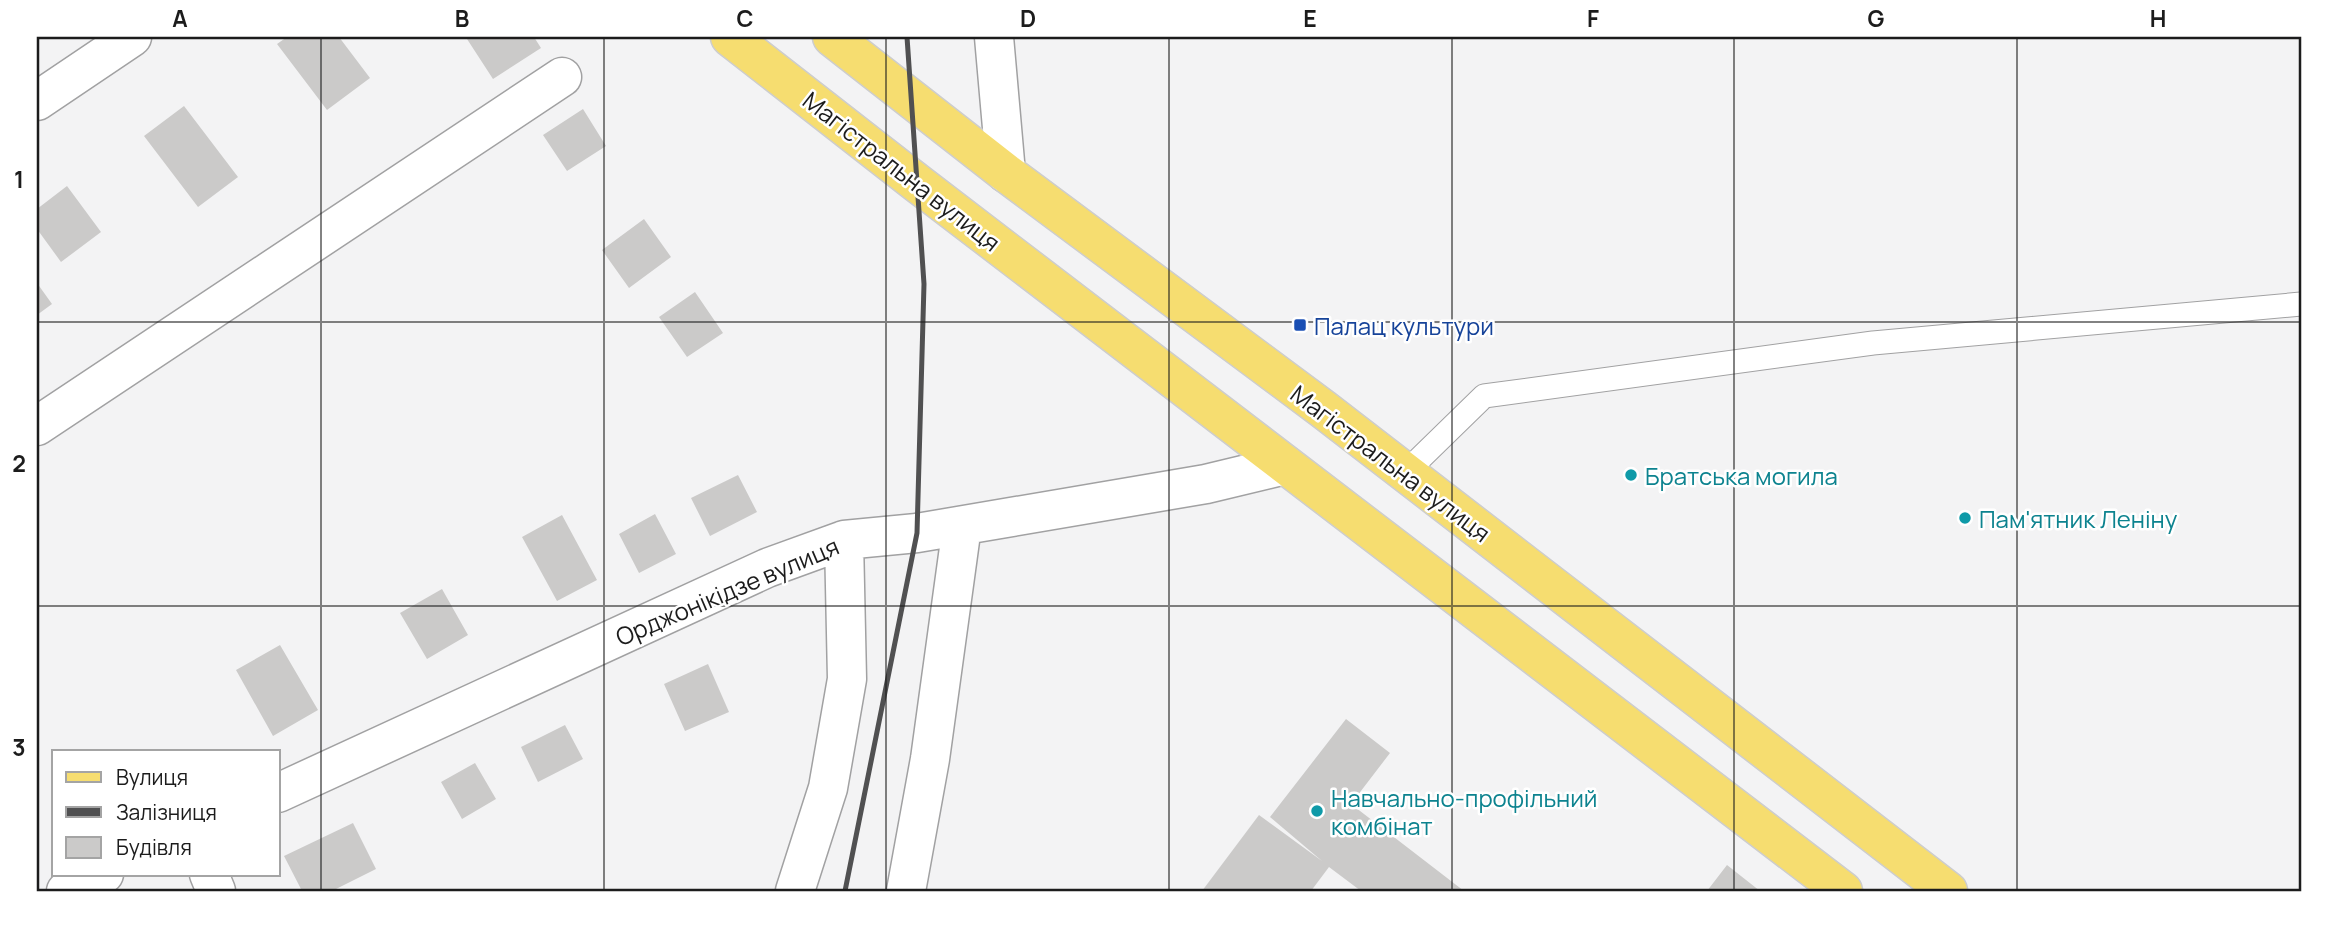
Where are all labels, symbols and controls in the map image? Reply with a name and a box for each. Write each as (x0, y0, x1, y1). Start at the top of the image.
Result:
text: A (172, 2, 188, 34)
text: B (455, 2, 469, 34)
text: C (737, 2, 754, 34)
text: D (1020, 2, 1036, 34)
text: E (1303, 2, 1317, 34)
text: F (1587, 2, 1599, 34)
text: G (1868, 2, 1885, 34)
text: H (2150, 2, 2166, 34)
street label: Магістральна вулиця (796, 83, 1008, 259)
text: 1 (14, 163, 24, 195)
place label: Палац культури (1314, 309, 1494, 342)
marker: Палац культури (1292, 317, 1308, 333)
street label: Магістральна вулиця (1284, 377, 1498, 549)
text: 2 (12, 447, 26, 479)
place label: Братська могила (1645, 459, 1838, 492)
marker: Братська могила (1623, 467, 1639, 483)
place label: Пам'ятник Леніну (1979, 502, 2178, 535)
marker: Пам'ятник Леніну (1957, 510, 1973, 526)
street label: Орджонікідзе вулиця (610, 529, 844, 653)
text: 3 (12, 731, 26, 763)
legend (52, 750, 280, 876)
text: Вулиця (116, 763, 188, 791)
place label: Навчально-профільний комбінат (1331, 781, 1597, 842)
text: Залізниця (116, 798, 217, 826)
marker: Навчально-профільний комбінат (1309, 803, 1325, 819)
text: Будівля (116, 833, 192, 861)

